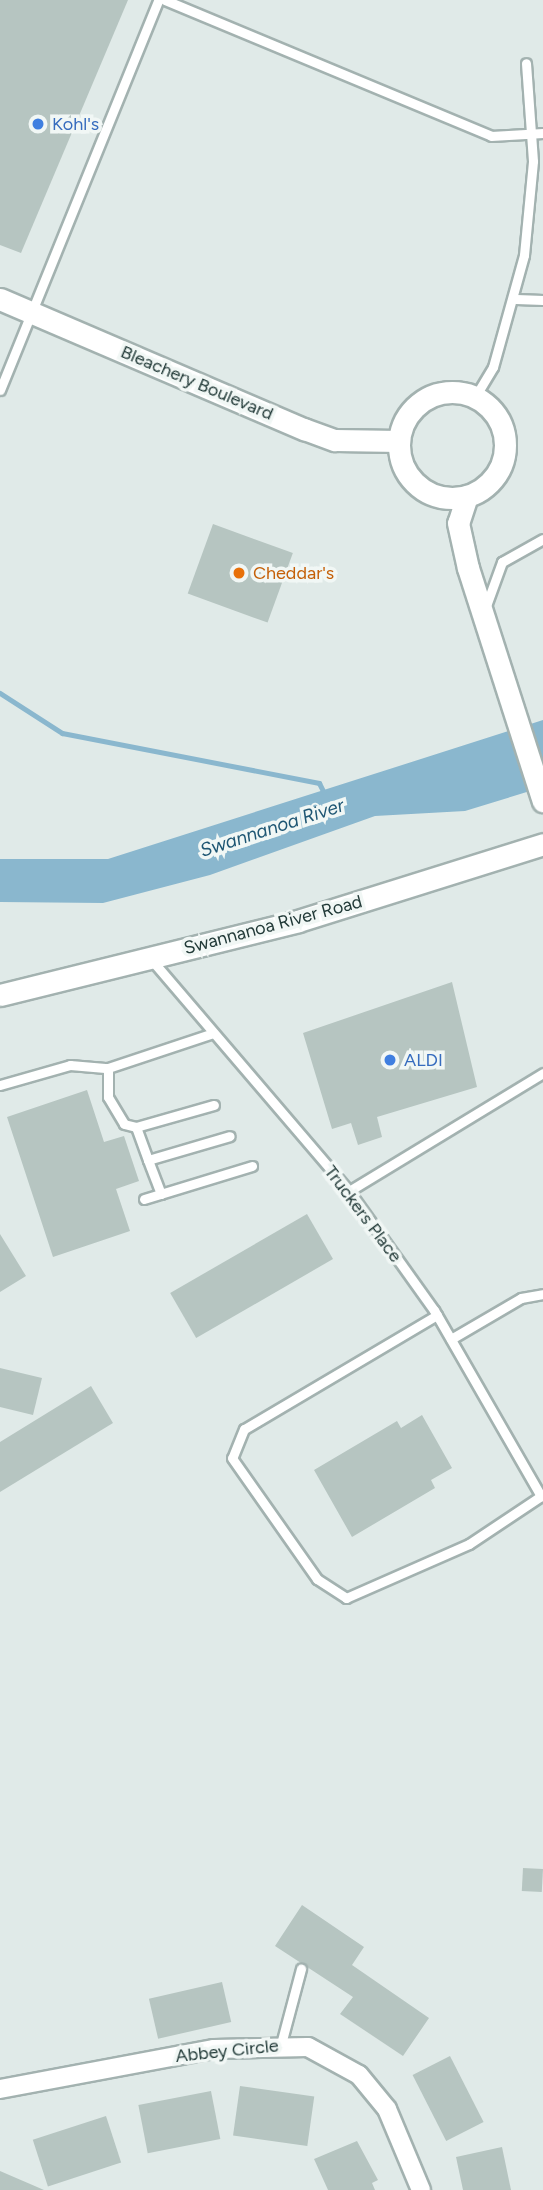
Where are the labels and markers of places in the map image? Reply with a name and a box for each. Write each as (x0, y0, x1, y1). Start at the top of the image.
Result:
place label: Kohl's (52, 113, 99, 135)
marker: Kohl's (30, 116, 46, 132)
place label: Cheddar's (253, 562, 334, 584)
marker: Cheddar's (231, 565, 247, 581)
place label: ALDI (404, 1049, 443, 1071)
marker: ALDI (382, 1052, 398, 1068)

